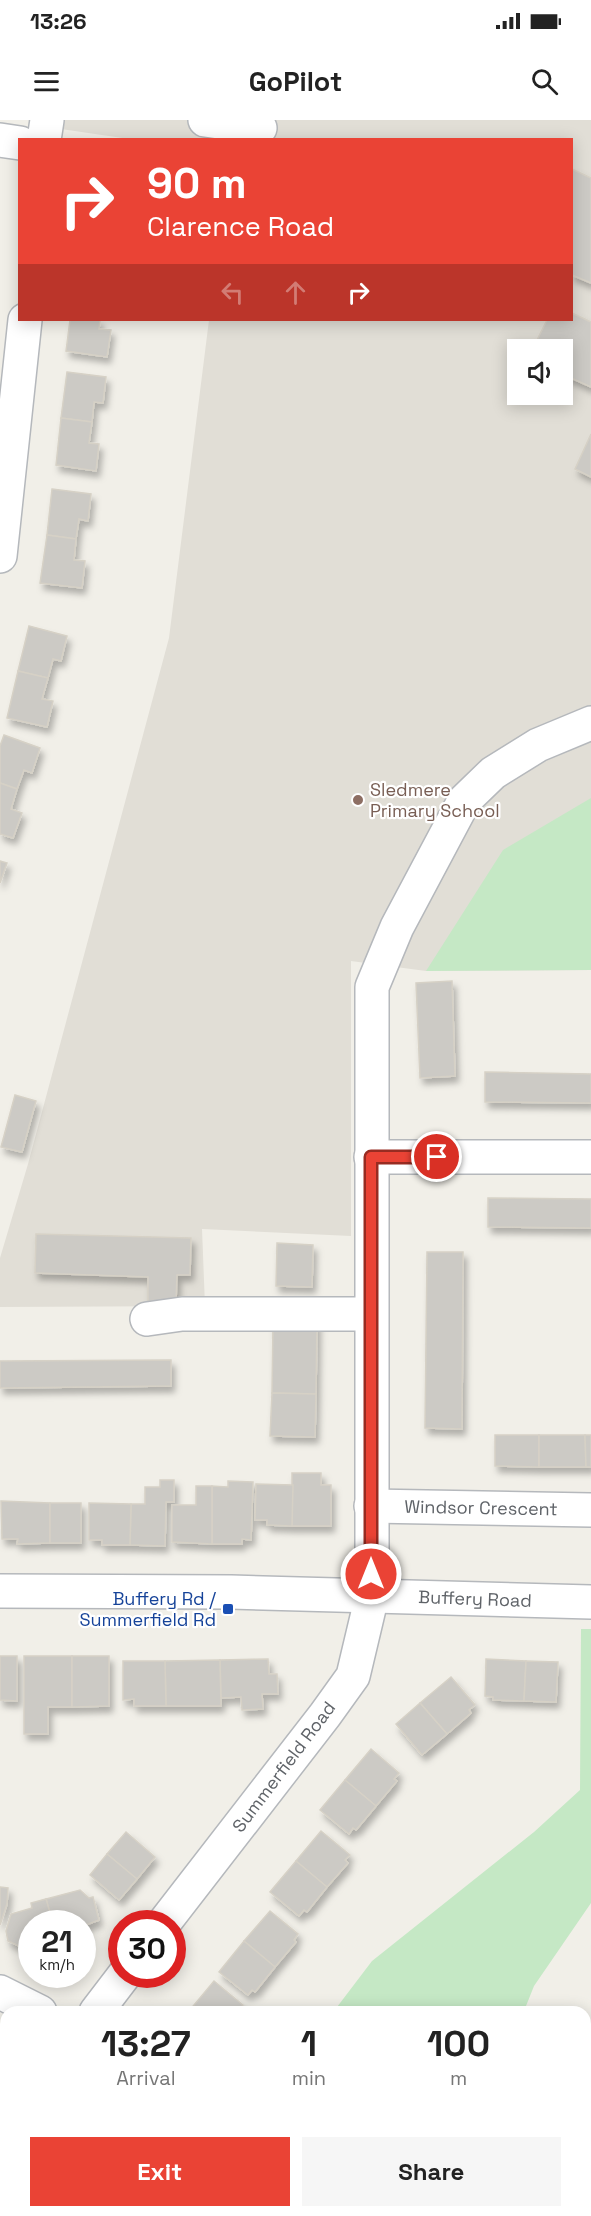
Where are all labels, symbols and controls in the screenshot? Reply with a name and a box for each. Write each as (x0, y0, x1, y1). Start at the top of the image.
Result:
text: 13:26 (30, 7, 87, 35)
text: GoPilot (249, 64, 342, 99)
icon: menu (30, 65, 63, 98)
icon: search (528, 65, 561, 98)
text: 90 m (147, 157, 247, 210)
icon: right (48, 162, 126, 240)
text: Clarence Road (147, 209, 334, 244)
icon: left (216, 276, 249, 309)
icon: ahead (279, 276, 312, 309)
icon: right (342, 276, 375, 309)
map controls (507, 339, 573, 405)
button: sound (507, 339, 573, 405)
place label: Sledmere Primary School (370, 778, 500, 822)
marker: Sledmere Primary School (351, 793, 365, 807)
pin (411, 1131, 462, 1182)
icon: arrive (420, 1140, 453, 1173)
street label: Windsor Crescent (404, 1495, 558, 1520)
position arrow (339, 1542, 403, 1606)
street label: Buffery Road (418, 1585, 532, 1612)
place label: Buffery Rd / Summerfield Rd (79, 1587, 216, 1631)
marker: Buffery Rd / Summerfield Rd (221, 1602, 235, 1616)
street label: Summerfield Road (227, 1697, 340, 1837)
speed limit sign: 30 (108, 1910, 186, 1988)
text: 21 (41, 1922, 73, 1961)
text: km/h (39, 1955, 75, 1974)
text: 13:27 (101, 2021, 191, 2067)
text: 1 (301, 2021, 317, 2067)
text: 100 (427, 2021, 490, 2067)
text: Arrival (116, 2065, 176, 2091)
text: min (292, 2065, 326, 2091)
text: m (450, 2065, 467, 2091)
button: Exit (30, 2137, 290, 2206)
button: Share (302, 2137, 561, 2206)

